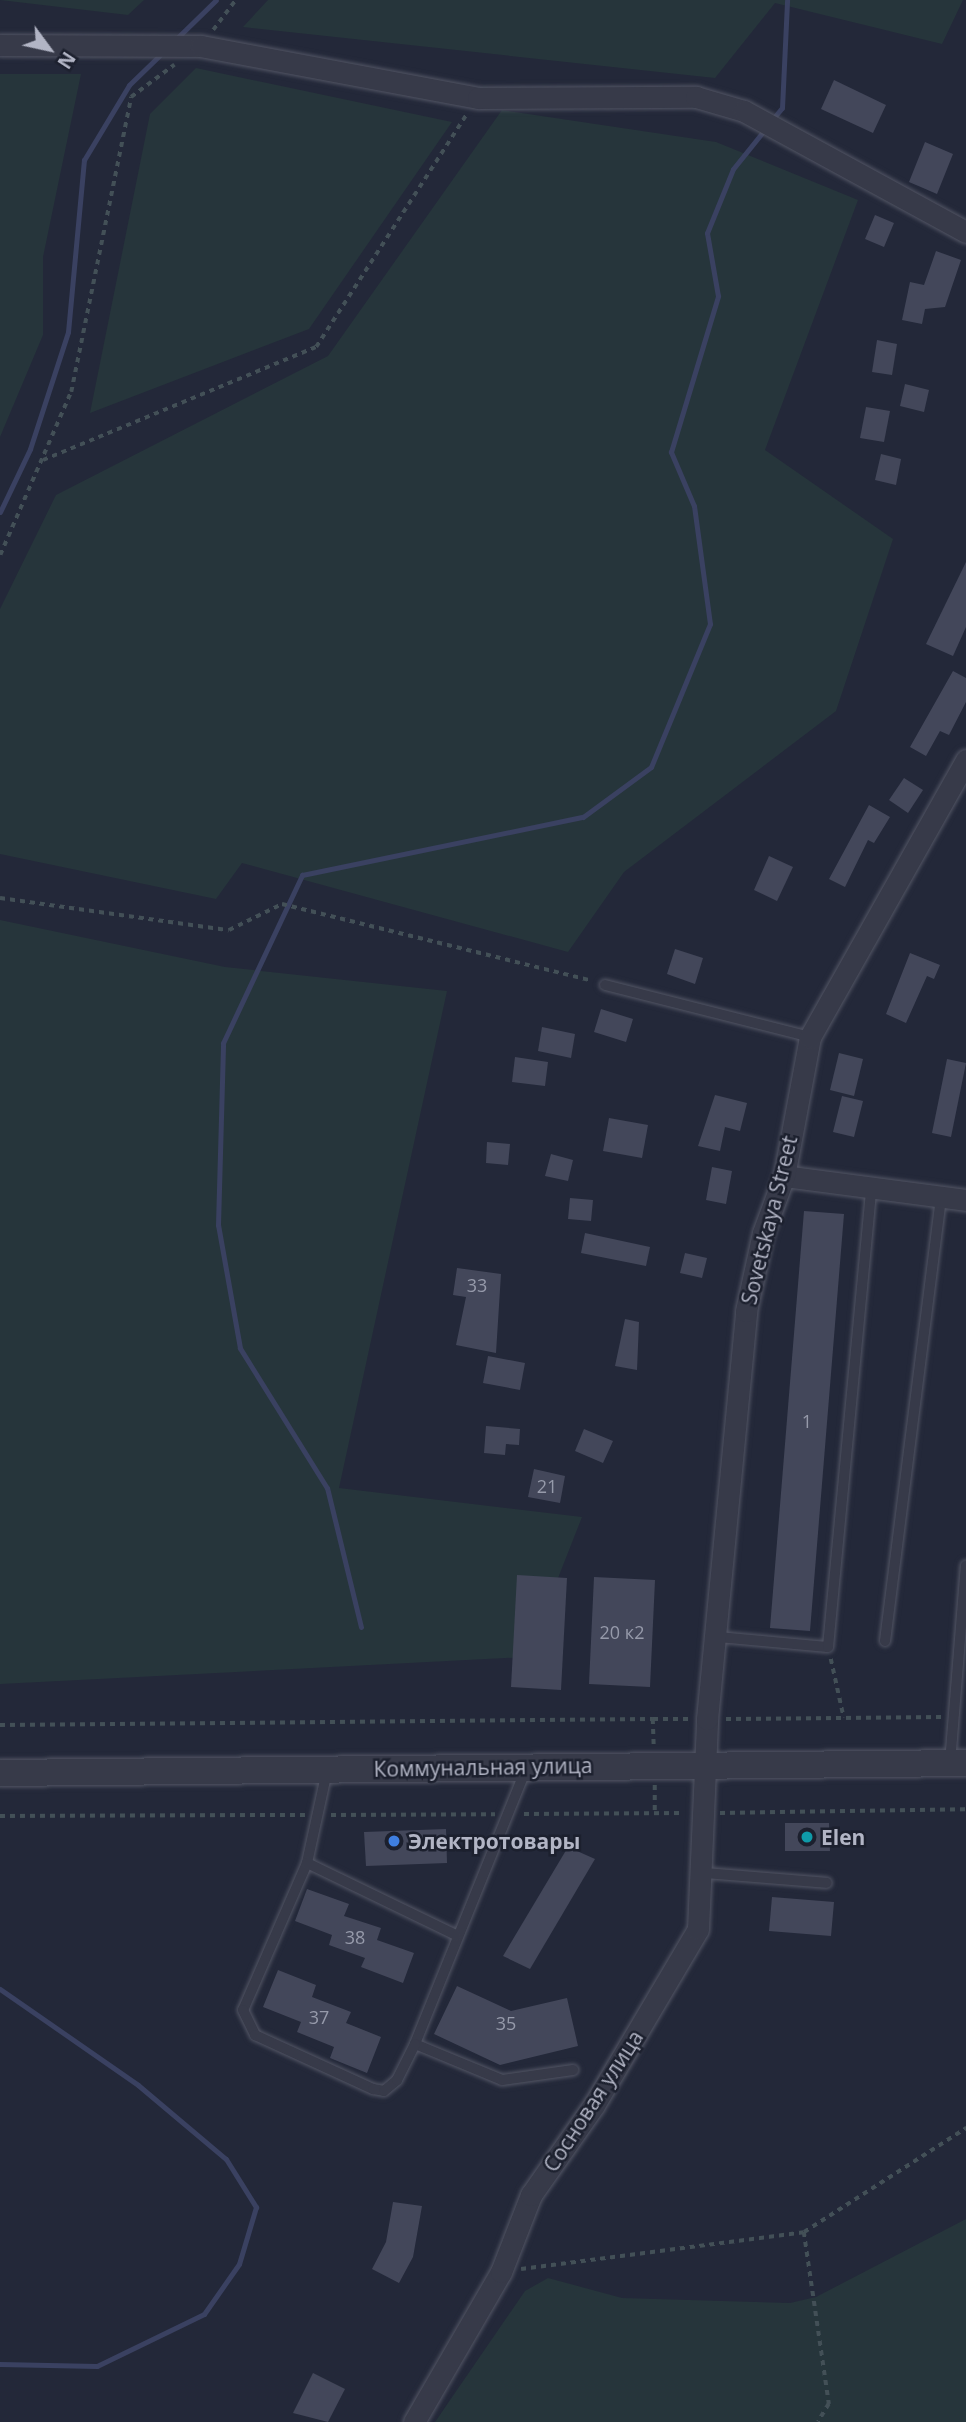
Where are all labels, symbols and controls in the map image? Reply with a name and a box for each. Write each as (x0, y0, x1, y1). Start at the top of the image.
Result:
north arrow (14, 14, 84, 84)
text: N (52, 47, 82, 74)
street label: Sovetskaya Street (736, 1133, 802, 1307)
house number: 33 (467, 1274, 487, 1296)
house number: 1 (802, 1410, 812, 1432)
house number: 21 (537, 1475, 557, 1497)
house number: 20 к2 (600, 1621, 644, 1643)
street label: Коммунальная улица (373, 1752, 593, 1782)
place label: Elen (821, 1824, 865, 1850)
place label: Электротовары (408, 1828, 580, 1854)
marker: Elen (799, 1829, 815, 1845)
marker: Электротовары (386, 1833, 402, 1849)
house number: 38 (345, 1926, 365, 1948)
house number: 37 (309, 2006, 329, 2028)
house number: 35 (496, 2012, 516, 2034)
street label: Сосновая улица (538, 2026, 648, 2176)

